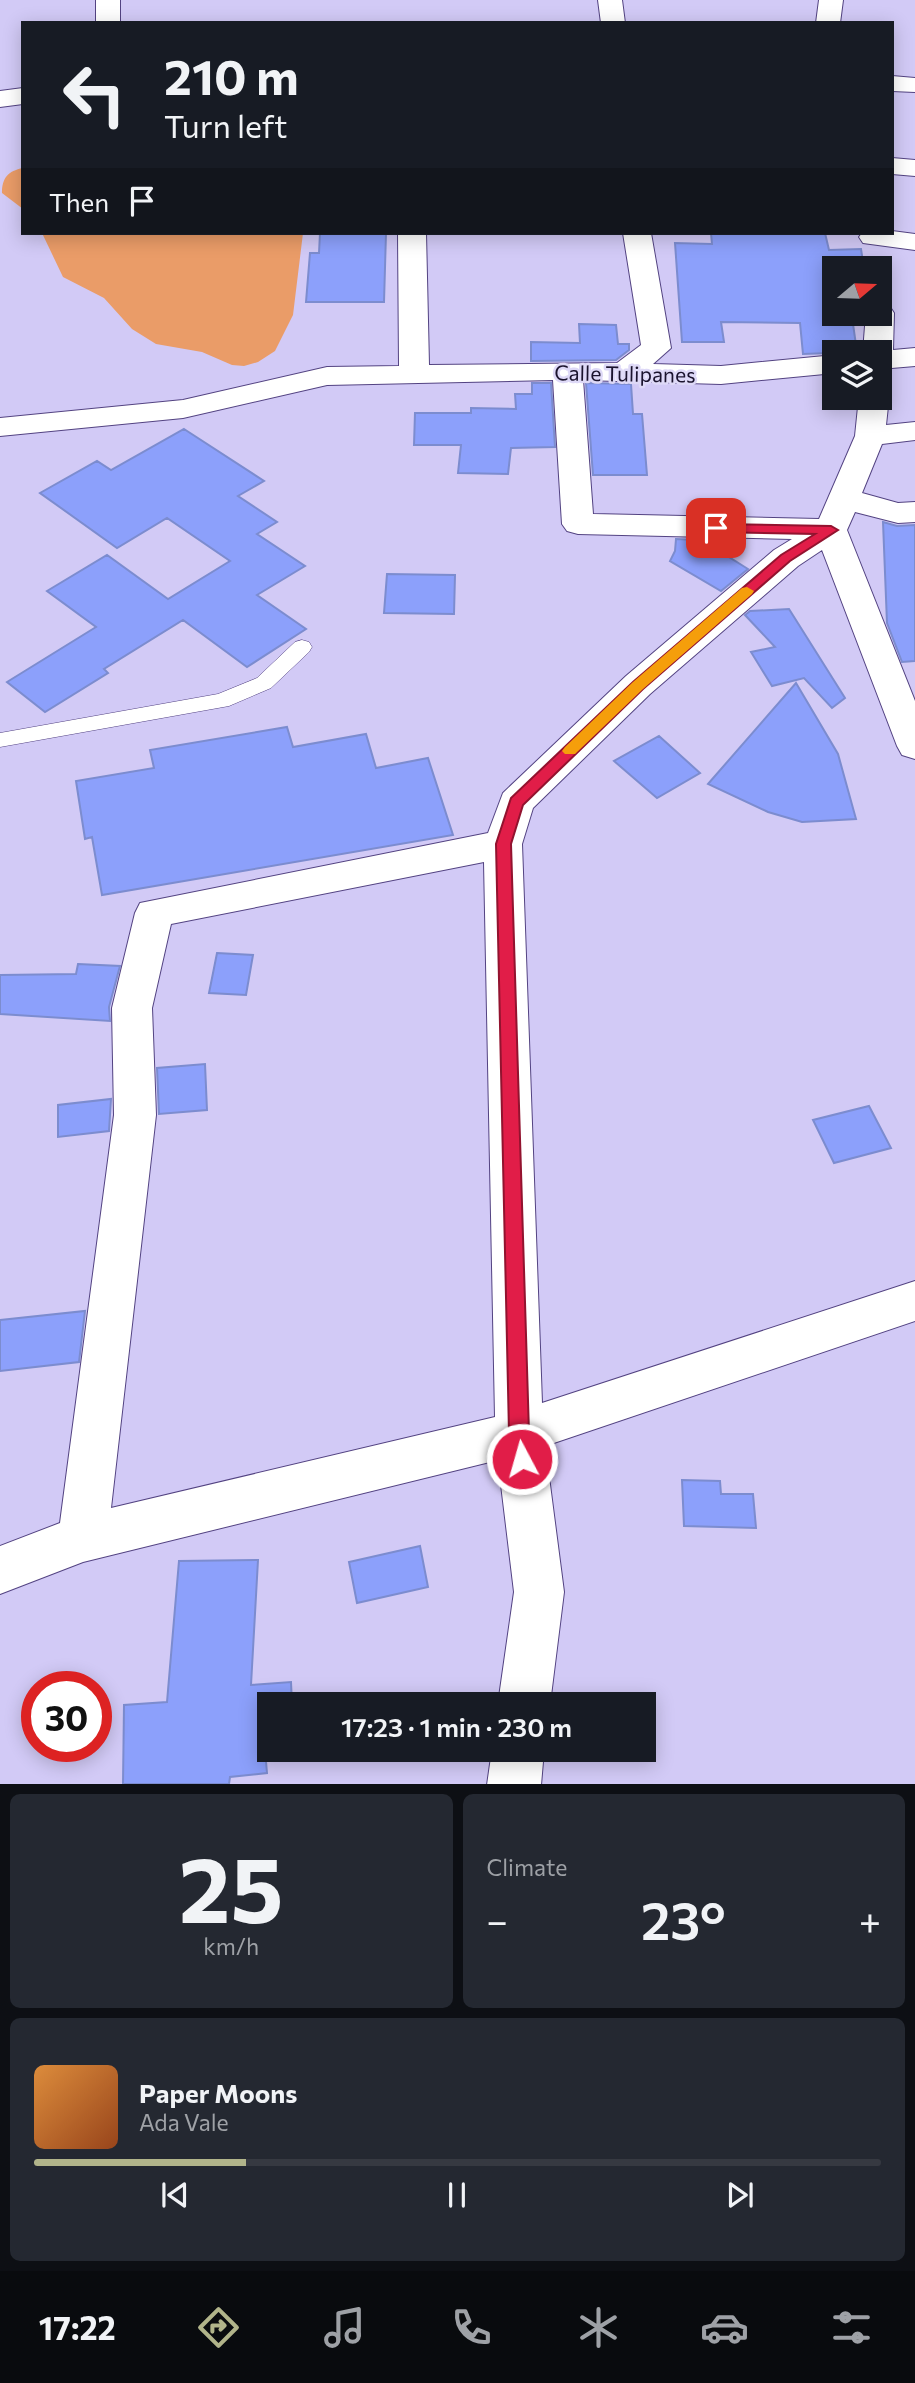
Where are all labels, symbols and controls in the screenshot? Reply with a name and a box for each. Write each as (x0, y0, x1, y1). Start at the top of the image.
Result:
text: 210 m (164, 45, 299, 105)
icon: left (49, 49, 140, 140)
text: Turn left (164, 105, 288, 145)
icon: arrive (123, 182, 161, 220)
text: Then (49, 186, 109, 217)
north arrow (822, 256, 892, 326)
map controls (822, 256, 892, 410)
button: layers (822, 340, 892, 410)
street label: Calle Tulipanes (554, 359, 696, 387)
pin (686, 498, 746, 558)
icon: arrive (697, 509, 735, 547)
position arrow (485, 1422, 559, 1496)
speed limit sign: 30 (21, 1671, 112, 1762)
text: 17:23 · 1 min · 230 m (341, 1711, 572, 1742)
text: 25 (179, 1830, 284, 1942)
text: Climate (487, 1853, 568, 1881)
text: 23° (641, 1887, 726, 1951)
text: − (487, 1896, 508, 1943)
text: + (859, 1896, 881, 1943)
text: km/h (203, 1932, 259, 1960)
text: Paper Moons (139, 2077, 297, 2108)
text: Ada Vale (139, 2108, 229, 2136)
icon: previous (156, 2176, 194, 2214)
icon: pause (438, 2176, 476, 2214)
icon: next (721, 2176, 759, 2214)
icon: directions (194, 2303, 243, 2352)
icon: music (320, 2303, 369, 2352)
icon: phone (447, 2303, 496, 2352)
icon: climate (574, 2303, 623, 2352)
icon: car (700, 2303, 749, 2352)
icon: filters (827, 2303, 876, 2352)
text: 17:22 (39, 2307, 116, 2347)

